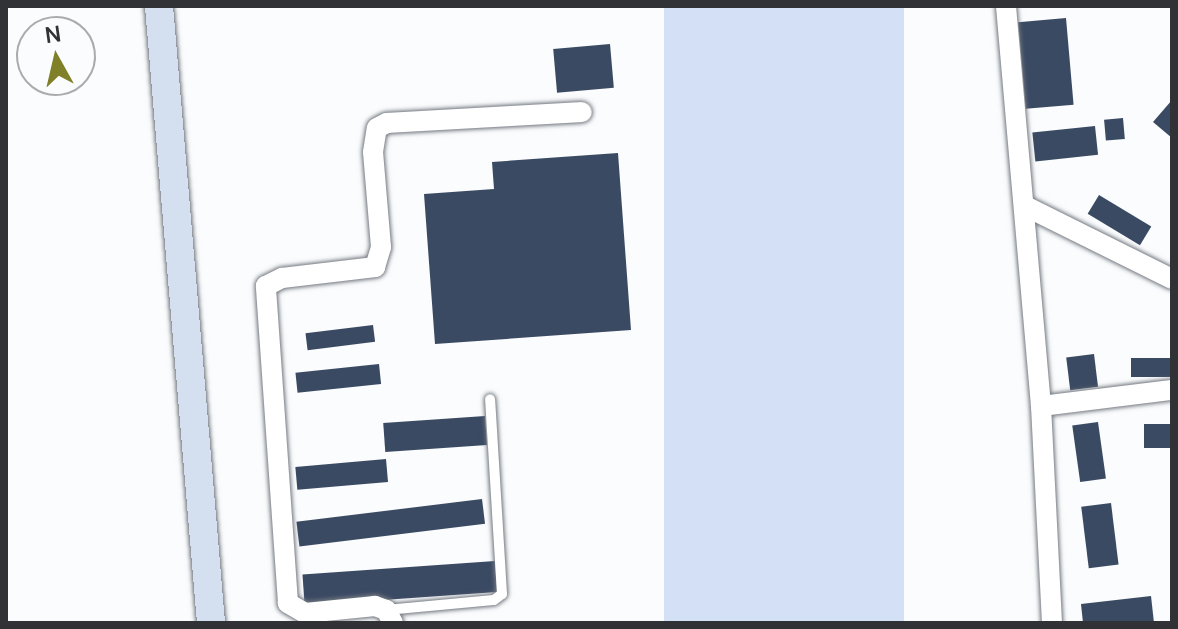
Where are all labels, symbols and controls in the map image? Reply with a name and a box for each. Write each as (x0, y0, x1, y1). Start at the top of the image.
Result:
north arrow (16, 16, 96, 96)
text: N (43, 18, 63, 50)

